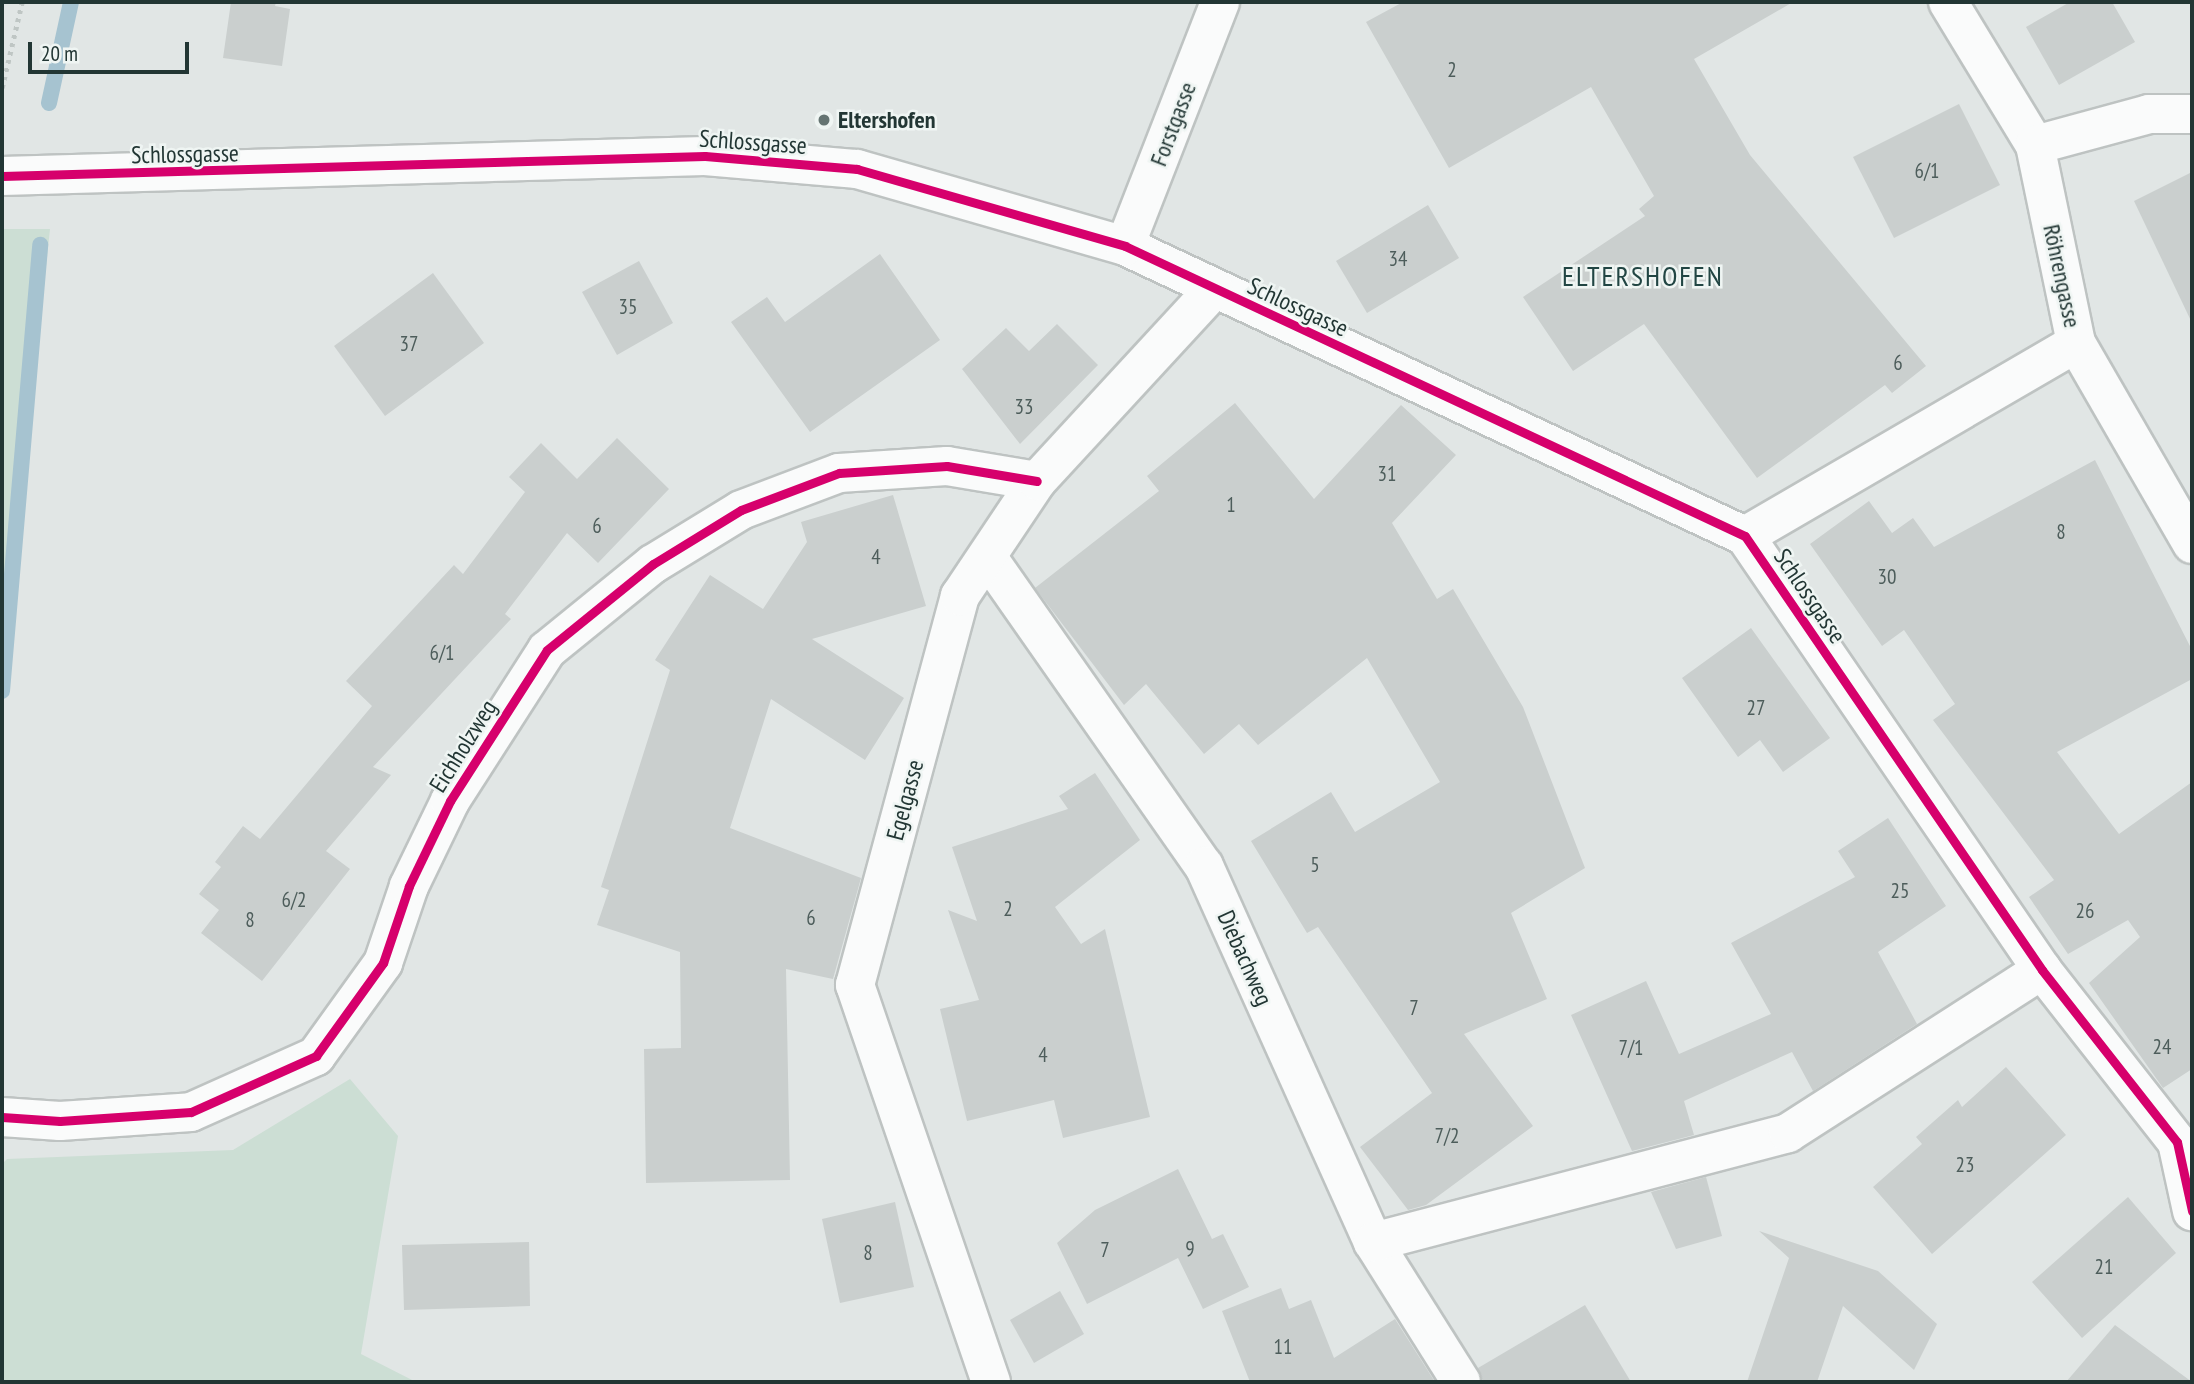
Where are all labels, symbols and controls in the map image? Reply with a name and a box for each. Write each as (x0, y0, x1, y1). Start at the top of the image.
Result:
scale bar (32, 28, 192, 72)
text: 20 m (41, 40, 78, 67)
house number: 2 (1447, 57, 1457, 83)
street label: Forstgasse (1144, 78, 1202, 170)
place label: Eltershofen (838, 106, 936, 134)
marker: Eltershofen (816, 112, 832, 128)
street label: Schlossgasse (698, 124, 808, 160)
street label: Schlossgasse (131, 139, 239, 169)
house number: 6/1 (1914, 158, 1940, 184)
street label: Röhrengasse (2037, 222, 2087, 330)
house number: 34 (1389, 246, 1407, 272)
district label: ELTERSHOFEN (1563, 259, 1723, 293)
street label: Schlossgasse (1243, 271, 1353, 343)
house number: 35 (619, 294, 637, 320)
house number: 37 (400, 331, 418, 357)
house number: 6 (1893, 350, 1903, 376)
house number: 33 (1015, 394, 1033, 420)
house number: 31 (1378, 461, 1396, 487)
house number: 1 (1226, 492, 1236, 518)
house number: 6 (592, 513, 602, 539)
house number: 8 (2056, 519, 2066, 545)
street label: Schlossgasse (1768, 543, 1852, 649)
house number: 4 (871, 544, 881, 570)
house number: 30 (1878, 564, 1896, 590)
house number: 6/1 (429, 640, 455, 666)
street label: Eichholzweg (423, 694, 503, 798)
house number: 27 (1747, 695, 1765, 721)
street label: Egelgasse (880, 757, 930, 843)
house number: 5 (1310, 852, 1320, 878)
house number: 25 (1891, 878, 1909, 904)
house number: 6/2 (281, 887, 307, 913)
house number: 2 (1003, 896, 1013, 922)
house number: 26 (2076, 898, 2094, 924)
house number: 6 (806, 905, 816, 931)
street label: Diebachweg (1211, 906, 1279, 1010)
house number: 8 (245, 907, 255, 933)
house number: 7 (1409, 995, 1419, 1021)
house number: 24 (2153, 1034, 2171, 1060)
house number: 7/1 (1618, 1035, 1644, 1061)
house number: 4 (1038, 1042, 1048, 1068)
house number: 7/2 (1434, 1123, 1460, 1149)
house number: 23 (1956, 1152, 1974, 1178)
house number: 9 (1185, 1236, 1195, 1262)
house number: 7 (1100, 1237, 1110, 1263)
house number: 8 (863, 1240, 873, 1266)
house number: 21 (2095, 1254, 2113, 1280)
house number: 11 (1274, 1334, 1292, 1360)

